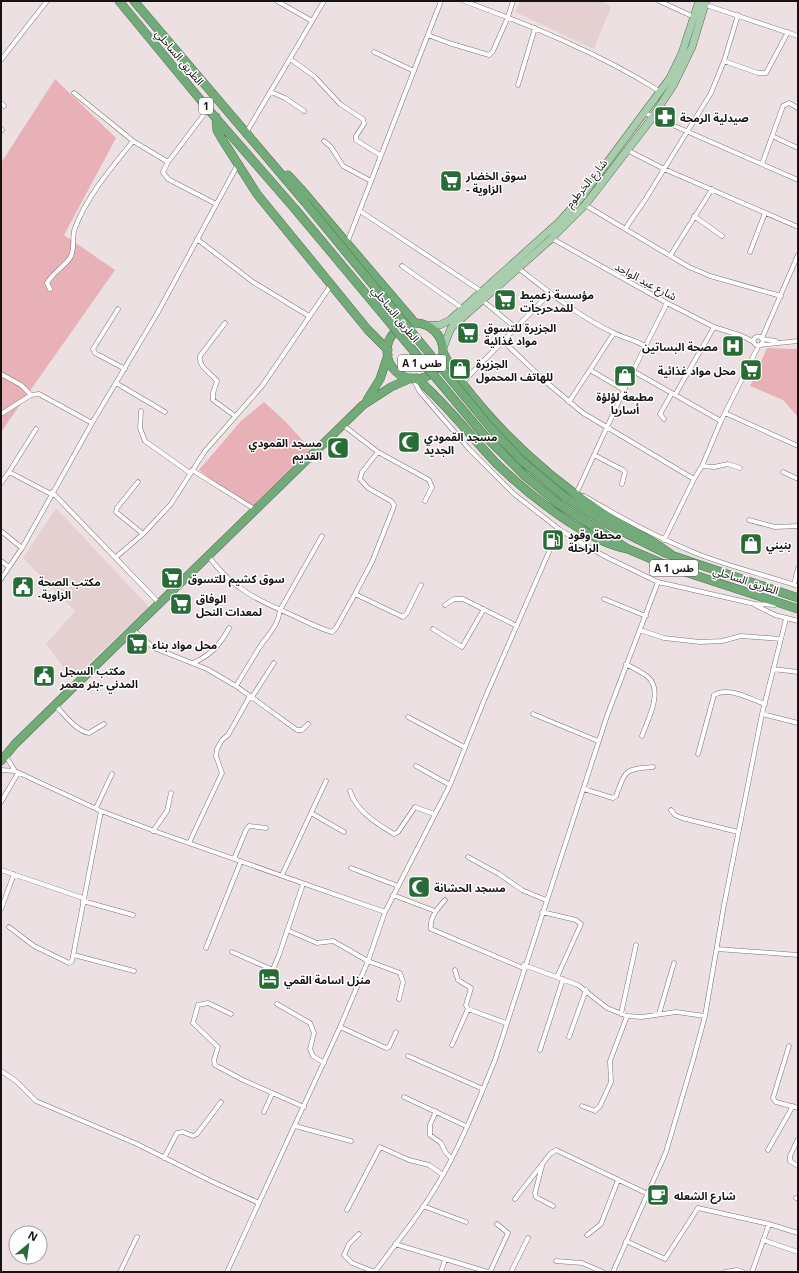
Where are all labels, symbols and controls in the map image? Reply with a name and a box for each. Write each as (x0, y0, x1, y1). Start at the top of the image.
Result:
street label: الطريق الساحلي (150, 26, 208, 90)
road number: 1 (199, 98, 213, 114)
pharmacy icon: صيدلية الرمحة (652, 104, 678, 130)
place label: صيدلية الرمحة (680, 110, 749, 125)
street label: شارع الخرطوم (562, 155, 611, 211)
supermarket icon: سوق الخضار - الزاوية (438, 168, 464, 194)
place label: سوق الخضار - الزاوية (465, 168, 527, 196)
street label: شارع عبد الواحد (612, 258, 680, 305)
street label: الطريق الساحلي (367, 283, 423, 347)
supermarket icon: مؤسسة زعميط للمدحرجات (492, 287, 518, 313)
place label: مؤسسة زعميط للمدحرجات (520, 287, 594, 315)
supermarket icon: الجزيرة للتسوق مواد غذائية (455, 320, 481, 346)
place label: الجزيرة للتسوق مواد غذائية (484, 320, 556, 348)
hospital icon: مصحة البساتين (720, 333, 746, 359)
place label: مصحة البساتين (642, 339, 718, 354)
road number: A 1 طس (398, 355, 446, 371)
shop icon: الجزيرة للهاتف المحمول (447, 356, 473, 382)
place label: الجزيرة للهاتف المحمول (476, 356, 553, 384)
supermarket icon: محل مواد غذائية (738, 357, 764, 383)
shop icon: مطبعة لؤلؤة أساريا (612, 363, 638, 389)
place label: محل مواد غذائية (658, 363, 736, 378)
place label: مطبعة لؤلؤة أساريا (596, 389, 654, 417)
mosque icon: مسجد القمودي الجديد (396, 429, 422, 455)
place label: مسجد القمودي الجديد (424, 429, 497, 457)
place label: مسجد القمودي القديم (249, 435, 322, 465)
mosque icon: مسجد القمودي القديم (325, 435, 351, 461)
fuel station icon: محطة وقود الراحلة (540, 527, 566, 553)
place label: محطة وقود الراحلة (568, 527, 621, 555)
shop icon: بنيني (738, 531, 764, 557)
place label: بنيني (766, 537, 791, 554)
road number: A 1 طس (650, 560, 698, 576)
street label: الطريق الساحلي (710, 562, 781, 600)
supermarket icon: سوق كشيم للتسوق (159, 565, 185, 591)
place label: سوق كشيم للتسوق (188, 571, 285, 588)
public building icon: مكتب الصحة -الزاوية (10, 574, 36, 600)
place label: مكتب الصحة -الزاوية (38, 574, 101, 602)
supermarket icon: الوفاق لمعدات النحل (168, 591, 194, 617)
place label: الوفاق لمعدات النحل (196, 591, 262, 619)
supermarket icon: محل مواد بناء (124, 631, 150, 657)
place label: محل مواد بناء (152, 637, 217, 652)
public building icon: مكتب السجل المدني -بئر معمر (31, 663, 57, 689)
place label: مكتب السجل المدني -بئر معمر (59, 663, 138, 693)
mosque icon: مسجد الحشانة (406, 874, 432, 900)
place label: مسجد الحشانة (434, 880, 506, 895)
hotel icon: منزل اسامة القمي (256, 966, 282, 992)
place label: منزل اسامة القمي (284, 972, 371, 989)
cafe icon: شارع الشعله (645, 1182, 671, 1208)
place label: شارع الشعله (674, 1188, 736, 1204)
north arrow (8, 1225, 48, 1265)
text: N (26, 1227, 41, 1245)

